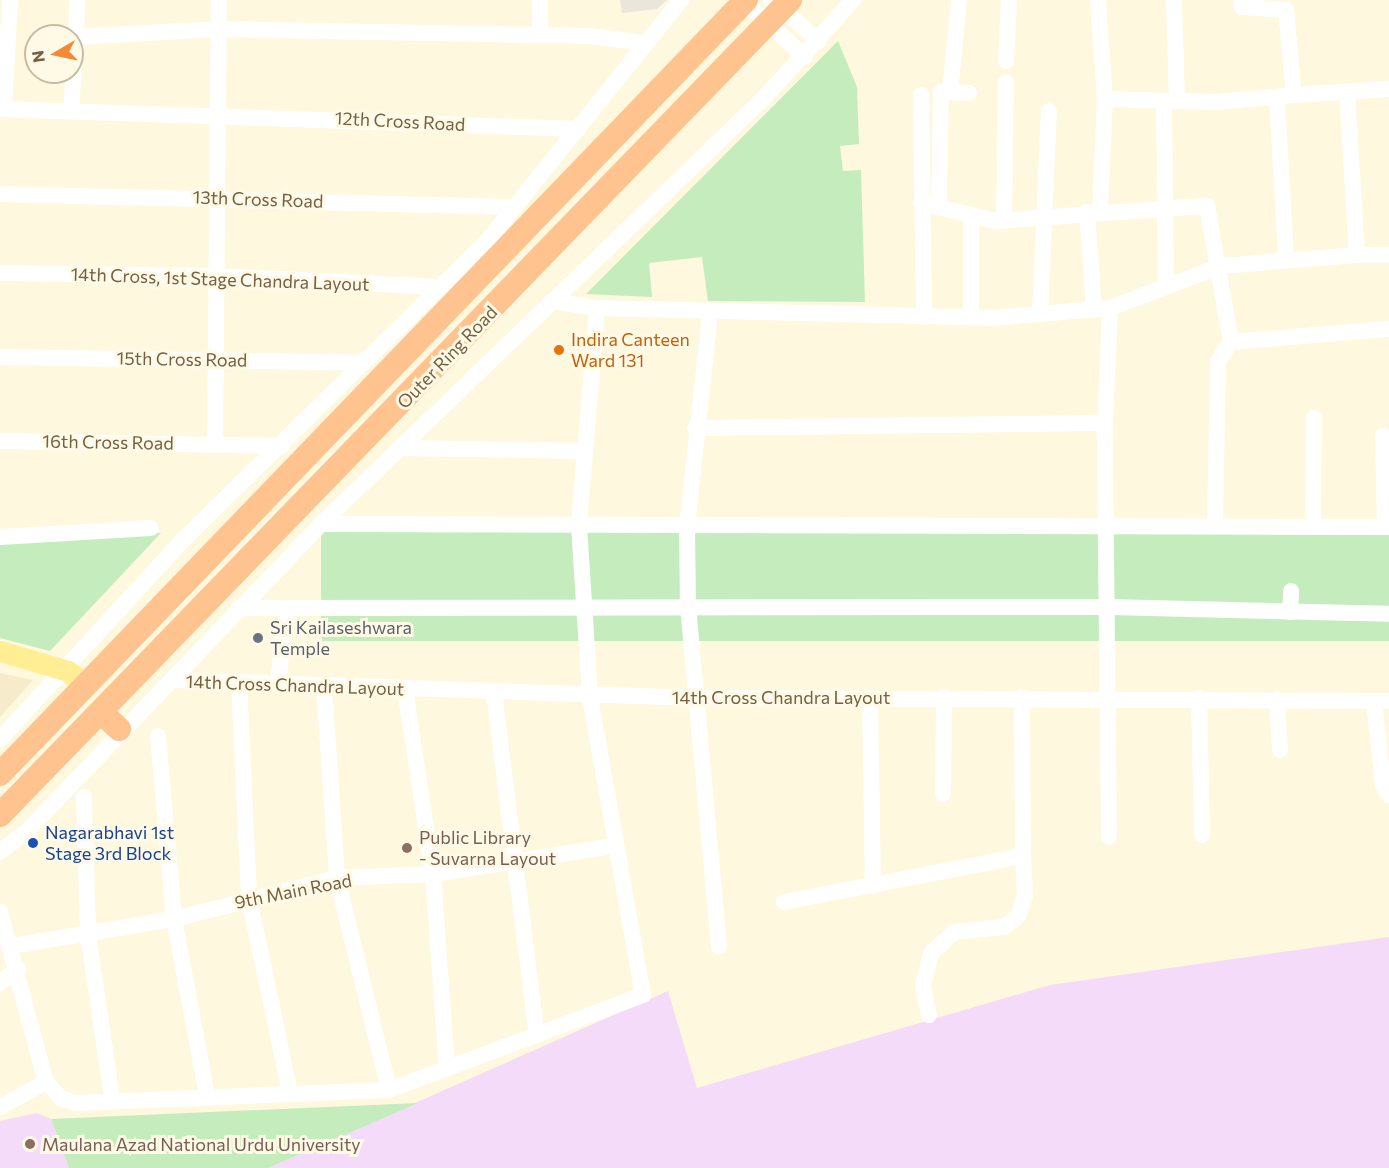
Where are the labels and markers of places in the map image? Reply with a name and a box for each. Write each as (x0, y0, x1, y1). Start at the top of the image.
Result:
place label: Indira Canteen Ward 131 (571, 329, 690, 372)
marker: Indira Canteen Ward 131 (552, 343, 566, 357)
place label: Sri Kailaseshwara Temple (270, 617, 412, 660)
marker: Sri Kailaseshwara Temple (251, 631, 265, 645)
place label: Nagarabhavi 1st Stage 3rd Block (45, 822, 174, 864)
place label: Public Library - Suvarna Layout (419, 827, 556, 870)
marker: Nagarabhavi 1st Stage 3rd Block (26, 836, 40, 850)
marker: Public Library - Suvarna Layout (400, 841, 414, 855)
place label: Maulana Azad National Urdu University (42, 1133, 361, 1155)
marker: Maulana Azad National Urdu University (23, 1137, 37, 1151)

